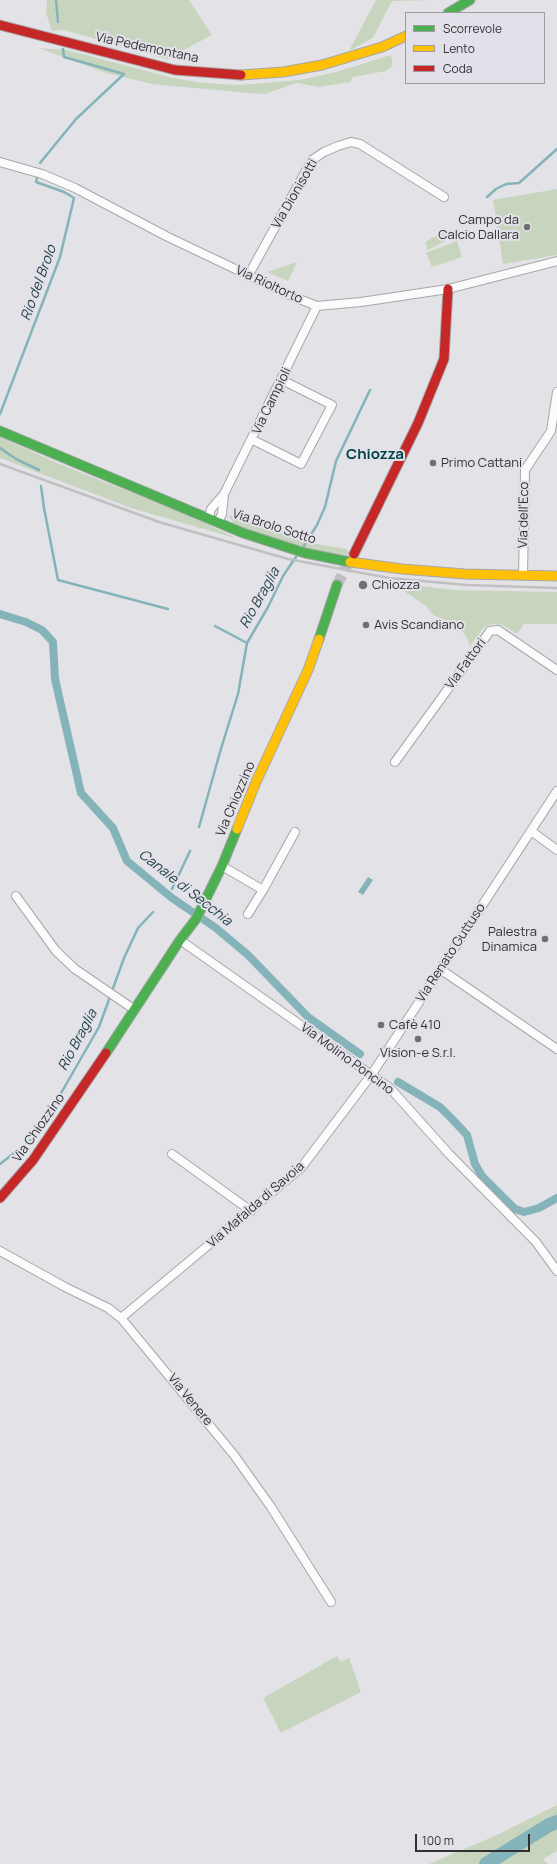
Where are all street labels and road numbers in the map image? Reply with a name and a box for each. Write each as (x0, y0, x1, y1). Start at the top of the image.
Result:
street label: Via Pedemontana (94, 29, 200, 67)
street label: Via Dionisotti (269, 156, 321, 232)
street label: Via Rioltorto (233, 263, 305, 307)
street label: Via Campioli (249, 365, 295, 437)
street label: Via dell'Eco (516, 482, 532, 548)
street label: Via Brolo Sotto (230, 506, 318, 548)
street label: Via Fattori (442, 636, 490, 692)
street label: Via Chiozzino (213, 759, 259, 839)
street label: Via Renato Guttuso (413, 901, 489, 1005)
street label: Via Molino Poncino (297, 1020, 397, 1098)
street label: Via Chiozzino (10, 1091, 68, 1165)
street label: Via Mafalda di Savoia (204, 1159, 308, 1251)
street label: Via Venere (164, 1371, 216, 1429)

